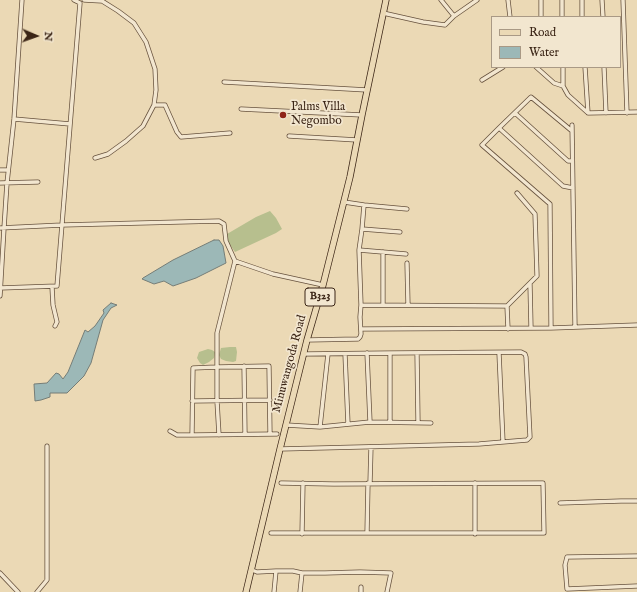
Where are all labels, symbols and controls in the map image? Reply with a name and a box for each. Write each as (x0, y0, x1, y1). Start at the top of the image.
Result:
north arrow (16, 16, 56, 56)
legend (491, 16, 621, 68)
text: Road (529, 25, 556, 40)
text: N (41, 31, 55, 41)
text: Water (529, 45, 559, 60)
place label: Palms Villa Negombo (291, 101, 345, 129)
marker: Palms Villa Negombo (278, 110, 288, 120)
road number: B323 (305, 288, 335, 306)
street label: Minuwangoda Road (270, 313, 310, 415)

